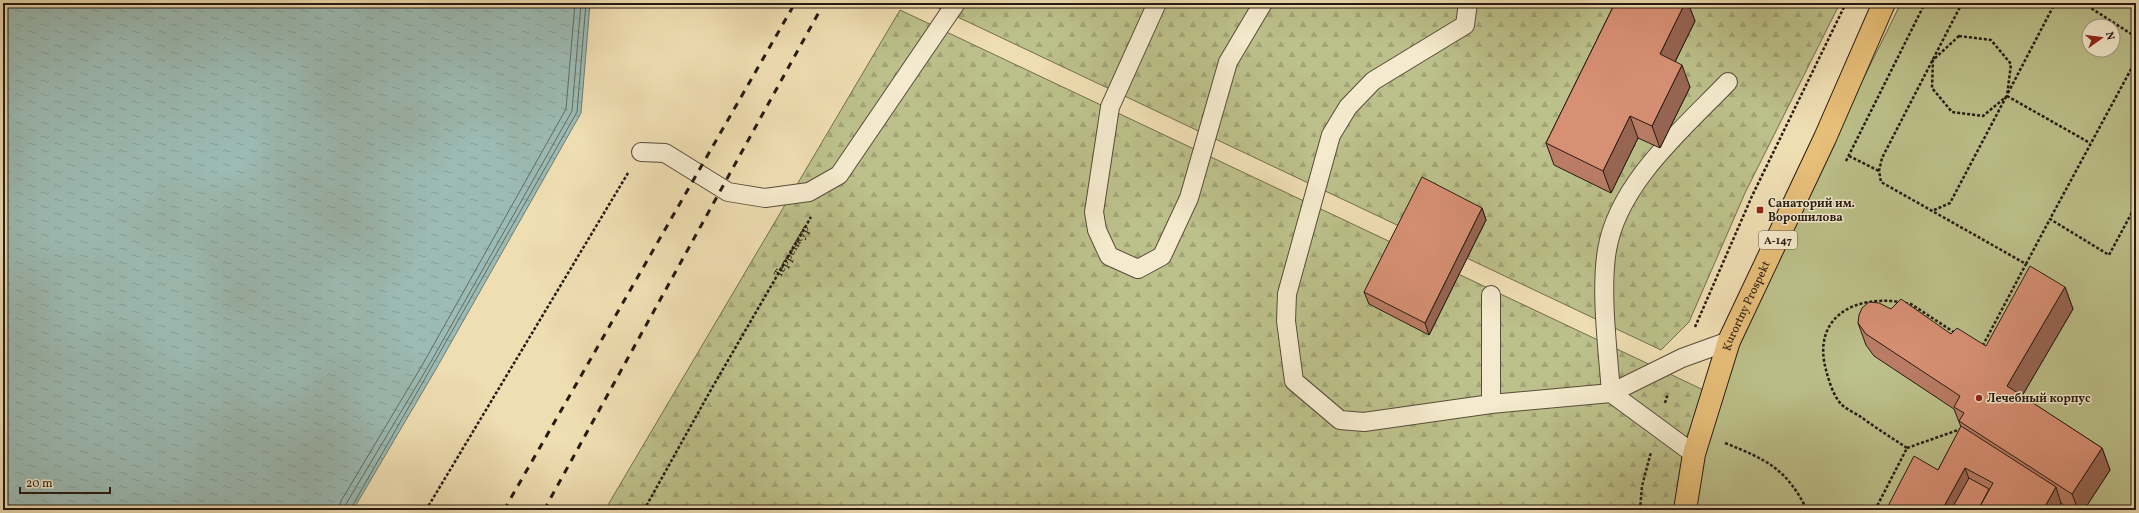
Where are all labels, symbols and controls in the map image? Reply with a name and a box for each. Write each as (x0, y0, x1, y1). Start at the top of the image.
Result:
north arrow (2081, 18, 2121, 58)
text: N (2101, 30, 2117, 42)
place label: Санаторий им. Ворошилова (1768, 196, 1855, 226)
marker: Санаторий им. Ворошилова (1755, 205, 1765, 215)
street label: Терренкур (771, 222, 814, 281)
road number: А-147 (1759, 231, 1797, 249)
street label: Kurortny Prospekt (1719, 259, 1775, 353)
place label: Лечебный корпус (1987, 391, 2091, 407)
marker: Лечебный корпус (1974, 393, 1984, 403)
scale bar (20, 469, 110, 495)
text: 20 m (26, 476, 53, 492)

